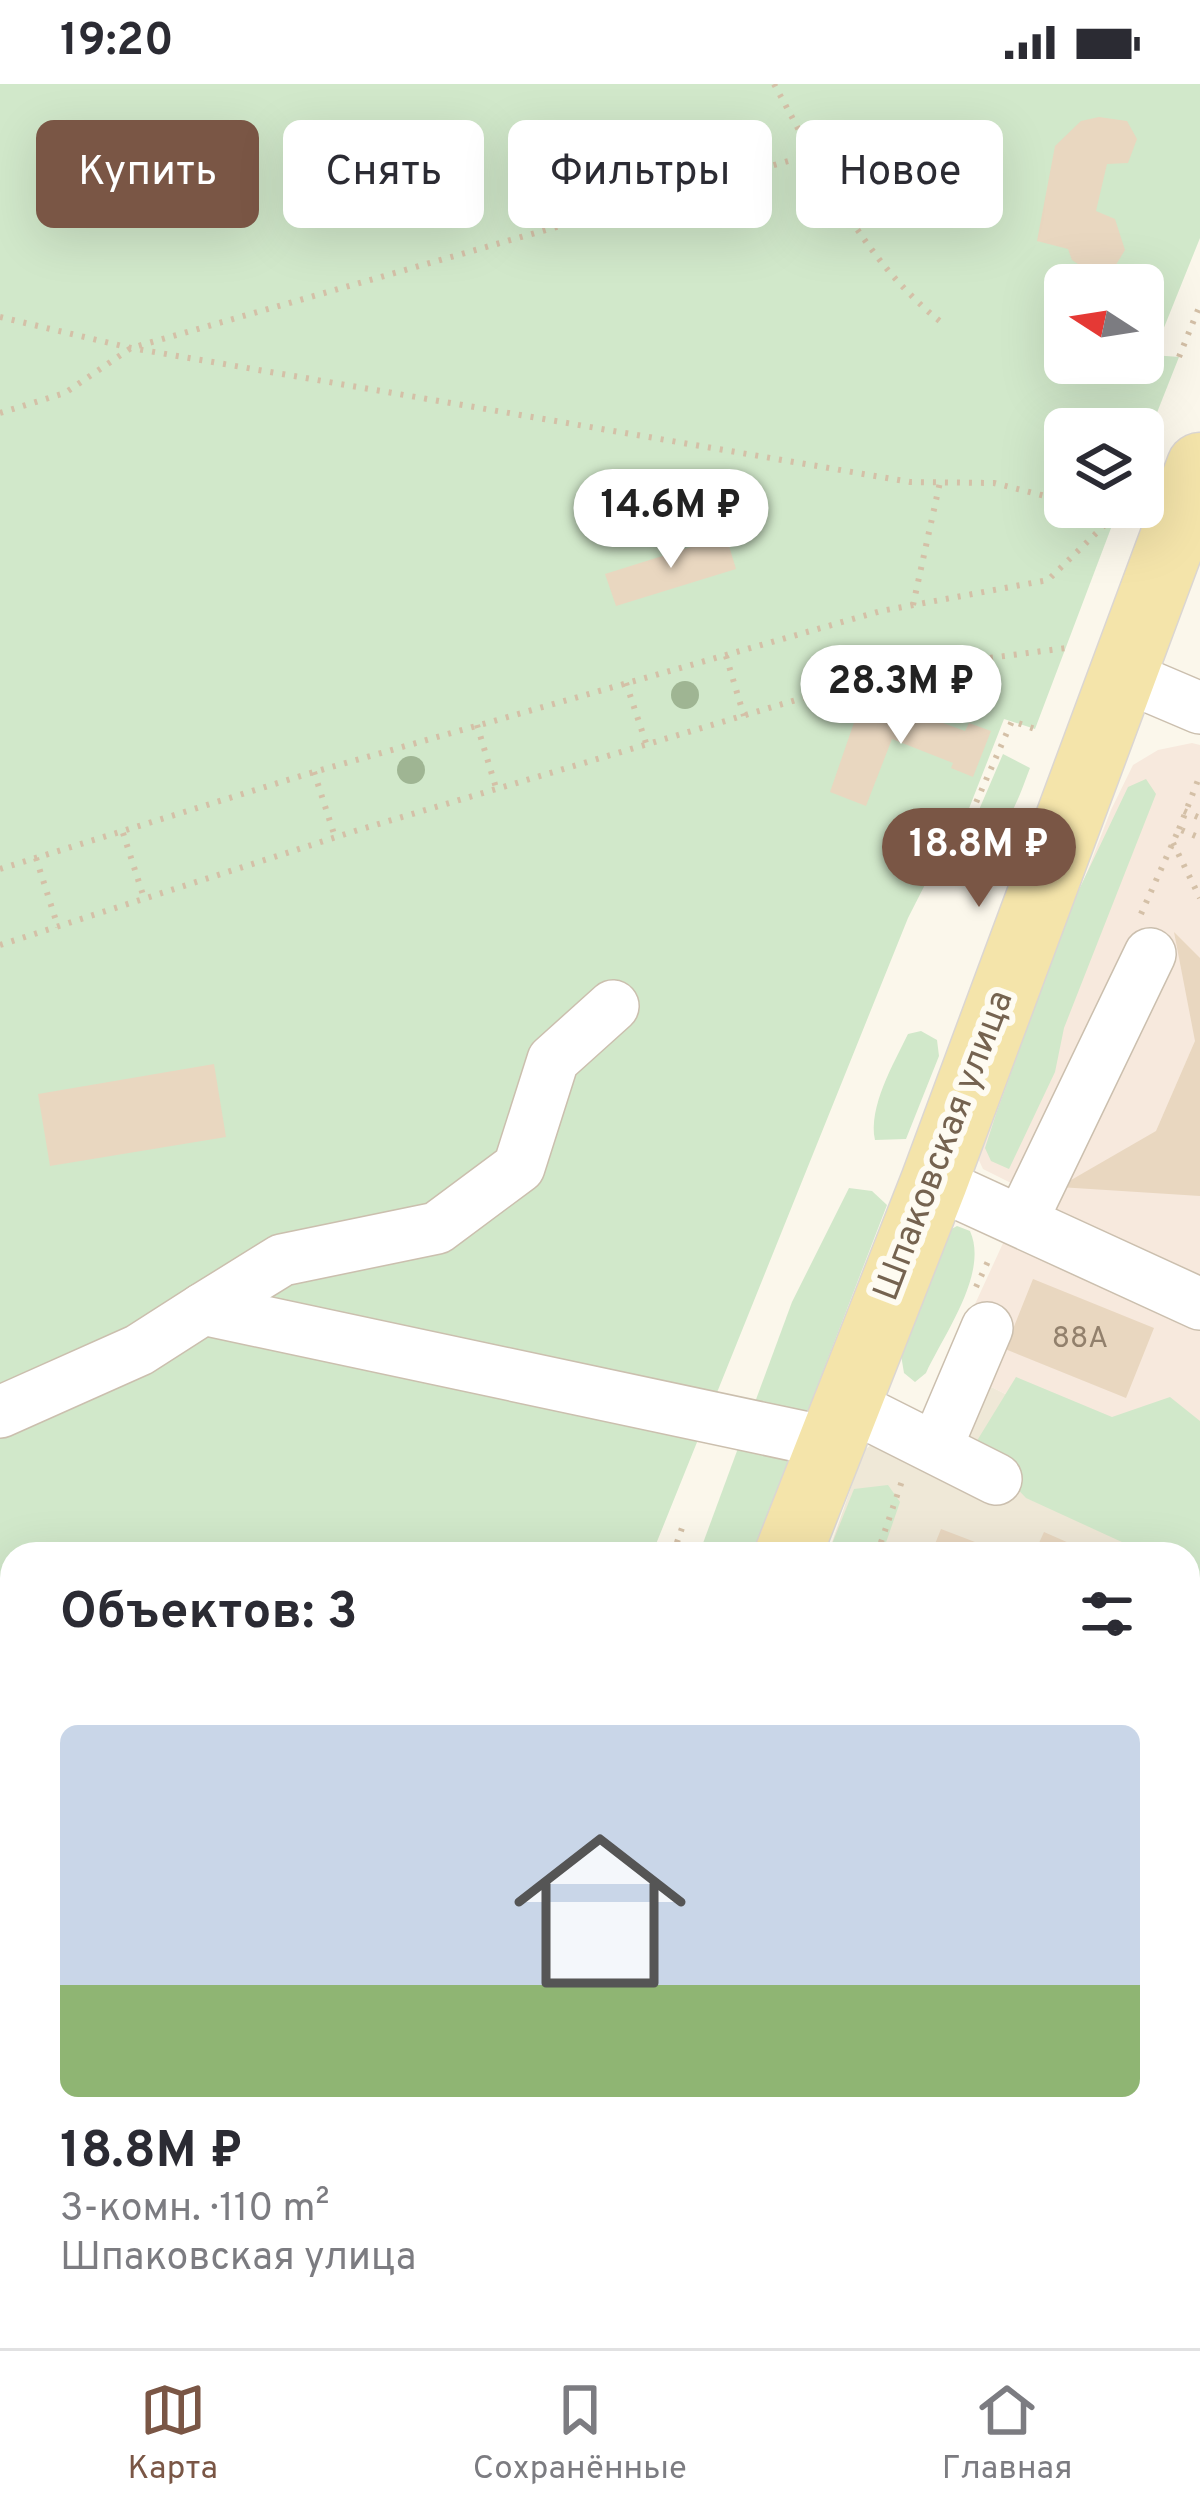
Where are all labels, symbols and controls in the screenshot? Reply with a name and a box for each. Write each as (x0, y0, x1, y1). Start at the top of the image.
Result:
text: 19:20 (60, 14, 174, 71)
chip: Купить (36, 120, 259, 228)
chip: Снять (283, 120, 484, 228)
chip: Фильтры (508, 120, 772, 228)
chip: Новое (796, 120, 1003, 228)
north arrow (1044, 264, 1164, 384)
map controls (1044, 264, 1164, 528)
button: layers (1044, 408, 1164, 528)
pin: 14.6M ₽ (560, 469, 782, 571)
text: 14.6M ₽ (600, 483, 742, 532)
pin: 28.3M ₽ (790, 645, 1012, 747)
text: 28.3M ₽ (827, 659, 975, 708)
pin: 18.8M ₽ (868, 808, 1090, 910)
text: 18.8M ₽ (909, 822, 1049, 871)
street label: Шпаковская улица (865, 984, 1025, 1308)
house number: 88А (1052, 1321, 1108, 1358)
icon: filters (1074, 1581, 1140, 1647)
text: Объектов: 3 (60, 1582, 358, 1647)
icon: home (492, 1803, 708, 2019)
text: 18.8M ₽ (60, 2121, 243, 2186)
text: 3-комн. · 110 m² (60, 2186, 330, 2235)
text: Шпаковская улица (60, 2235, 416, 2284)
tab: Карта (127, 2377, 218, 2491)
tab: Сохранённые (473, 2377, 687, 2491)
tab: Главная (942, 2377, 1073, 2491)

